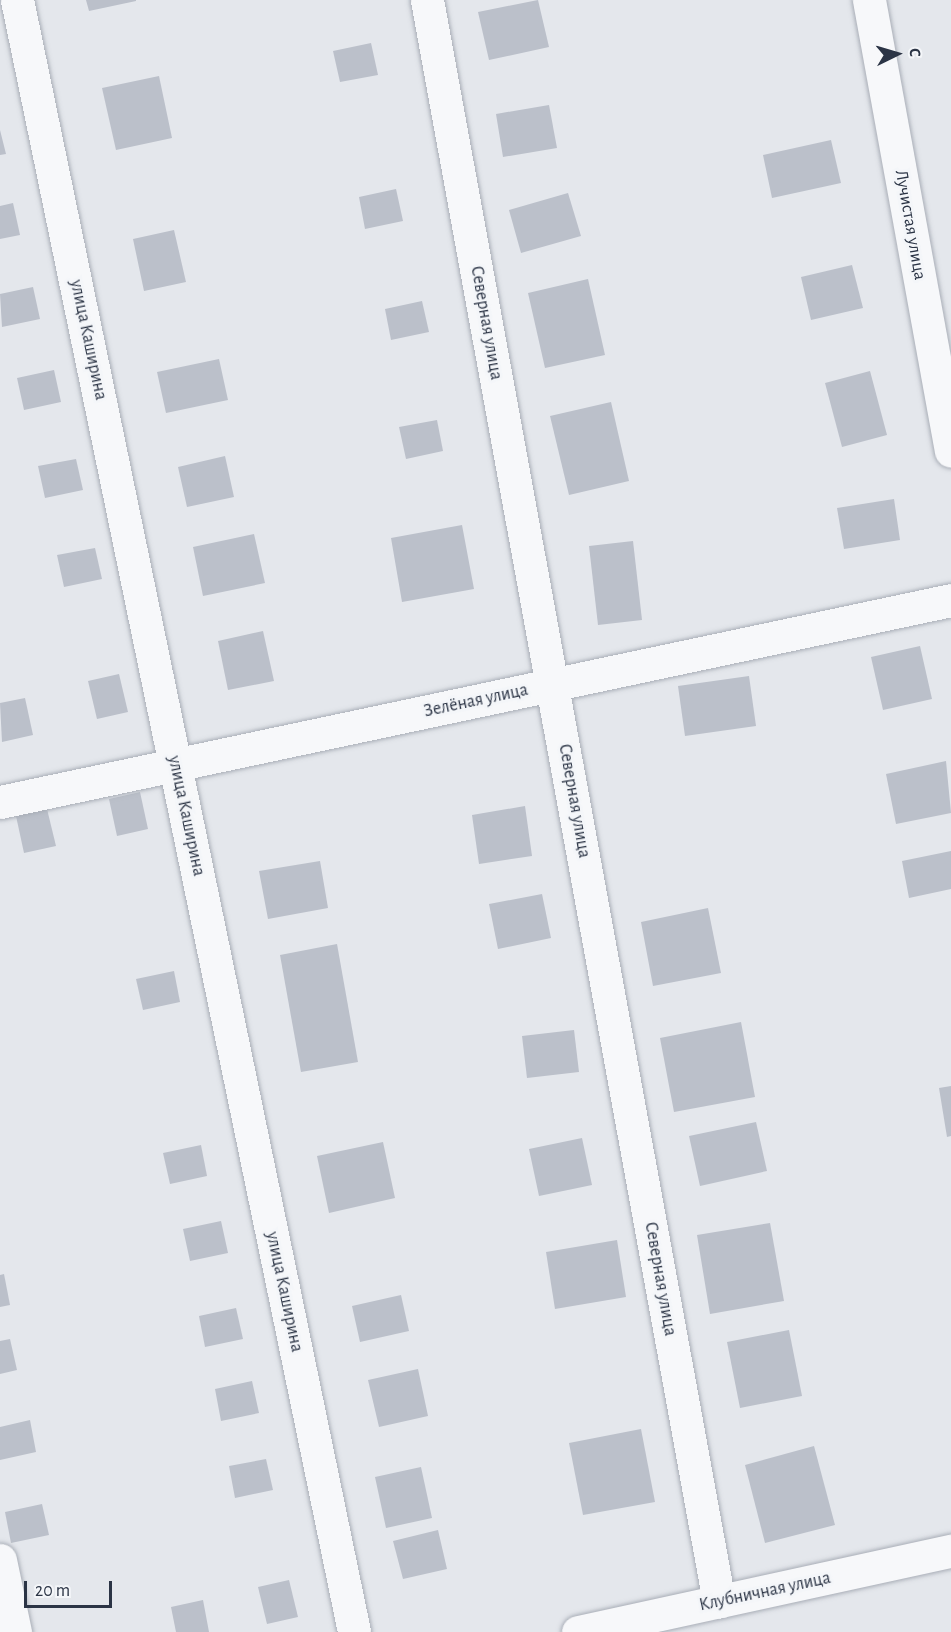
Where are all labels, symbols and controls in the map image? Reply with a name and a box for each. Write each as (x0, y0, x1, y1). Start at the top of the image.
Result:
north arrow (867, 24, 927, 84)
text: С (907, 47, 923, 58)
street label: Лучистая улица (890, 168, 930, 282)
street label: Северная улица (465, 264, 507, 382)
street label: улица Каширина (65, 278, 111, 402)
street label: Зелёная улица (422, 679, 530, 723)
street label: Северная улица (553, 742, 595, 860)
street label: улица Каширина (163, 754, 209, 878)
street label: Северная улица (639, 1220, 681, 1338)
street label: улица Каширина (261, 1230, 307, 1354)
street label: Клубничная улица (697, 1567, 833, 1617)
scale bar (27, 1569, 116, 1607)
text: 20 m (35, 1582, 70, 1600)

